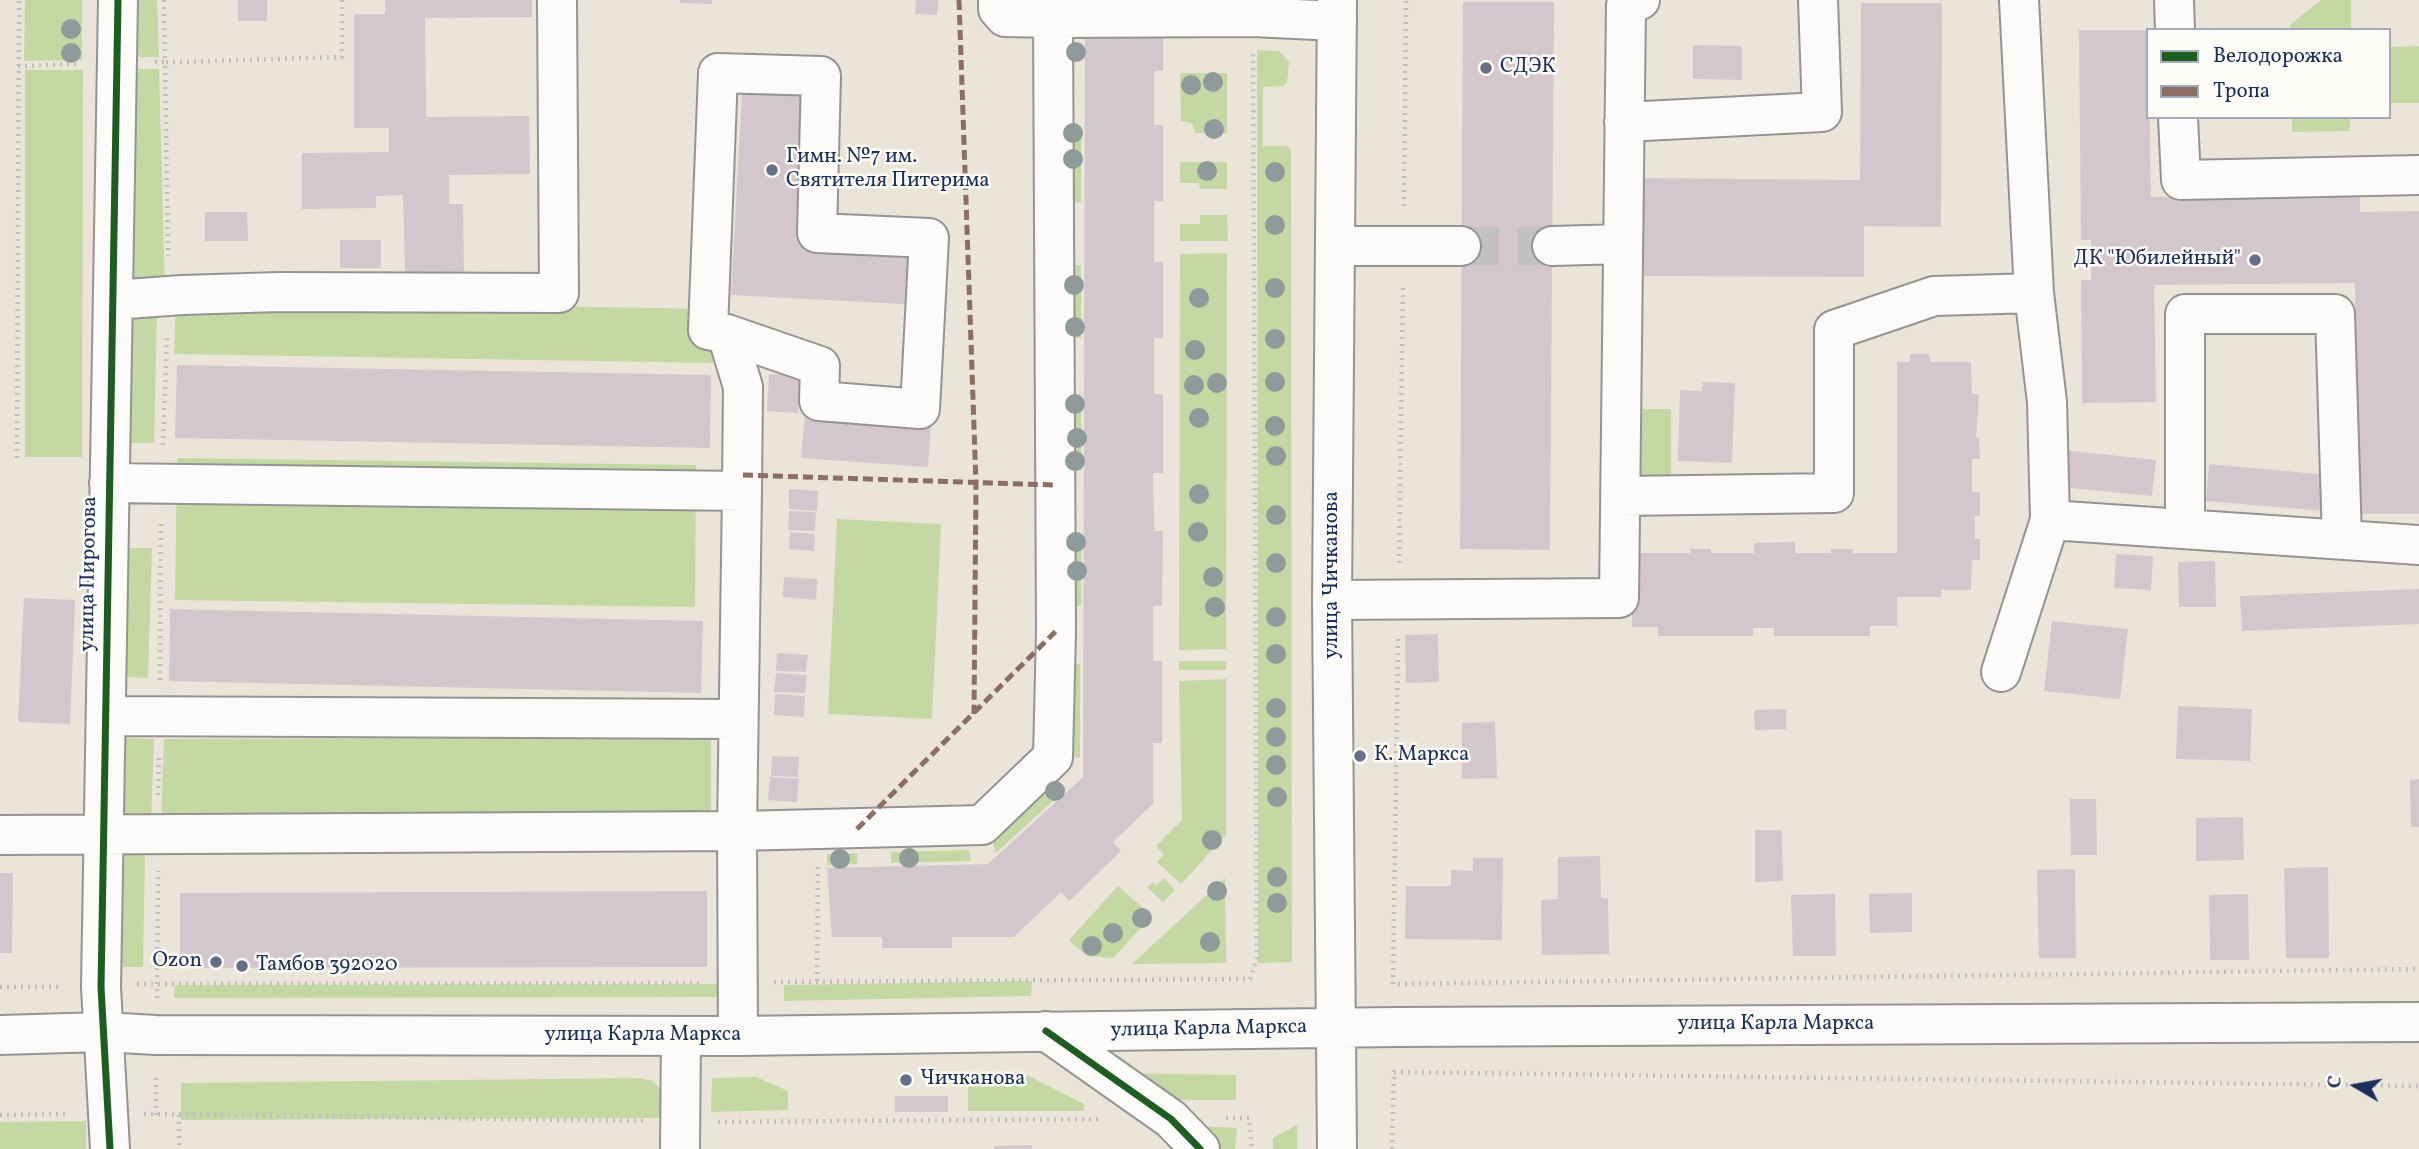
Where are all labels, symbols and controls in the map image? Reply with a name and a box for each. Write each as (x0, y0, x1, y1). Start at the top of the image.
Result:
legend (2146, 28, 2391, 119)
text: Велодорожка (2213, 42, 2343, 71)
place label: СДЭК (1500, 55, 1556, 81)
marker: СДЭК (1478, 60, 1494, 76)
text: Тропа (2213, 77, 2270, 106)
place label: Гимн. №7 им. Святителя Питерима (786, 145, 990, 195)
marker: Гимн. №7 им. Святителя Питерима (764, 162, 780, 178)
place label: ДК "Юбилейный" (2074, 247, 2241, 273)
marker: ДК "Юбилейный" (2247, 252, 2263, 268)
street label: улица Чичканова (1320, 491, 1346, 659)
street label: улица Пирогова (76, 496, 104, 652)
place label: К. Маркса (1374, 743, 1470, 769)
marker: К. Маркса (1352, 748, 1368, 764)
place label: Ozon (152, 949, 202, 975)
place label: Тамбов 392020 (256, 953, 398, 979)
marker: Ozon (208, 954, 224, 970)
marker: Тамбов 392020 (234, 958, 250, 974)
street label: улица Карла Маркса (1677, 1012, 1875, 1038)
street label: улица Карла Маркса (1110, 1016, 1308, 1044)
street label: улица Карла Маркса (544, 1023, 742, 1049)
north arrow (2321, 1051, 2391, 1121)
place label: Чичканова (920, 1067, 1025, 1093)
marker: Чичканова (898, 1072, 914, 1088)
text: С (2321, 1074, 2349, 1091)

